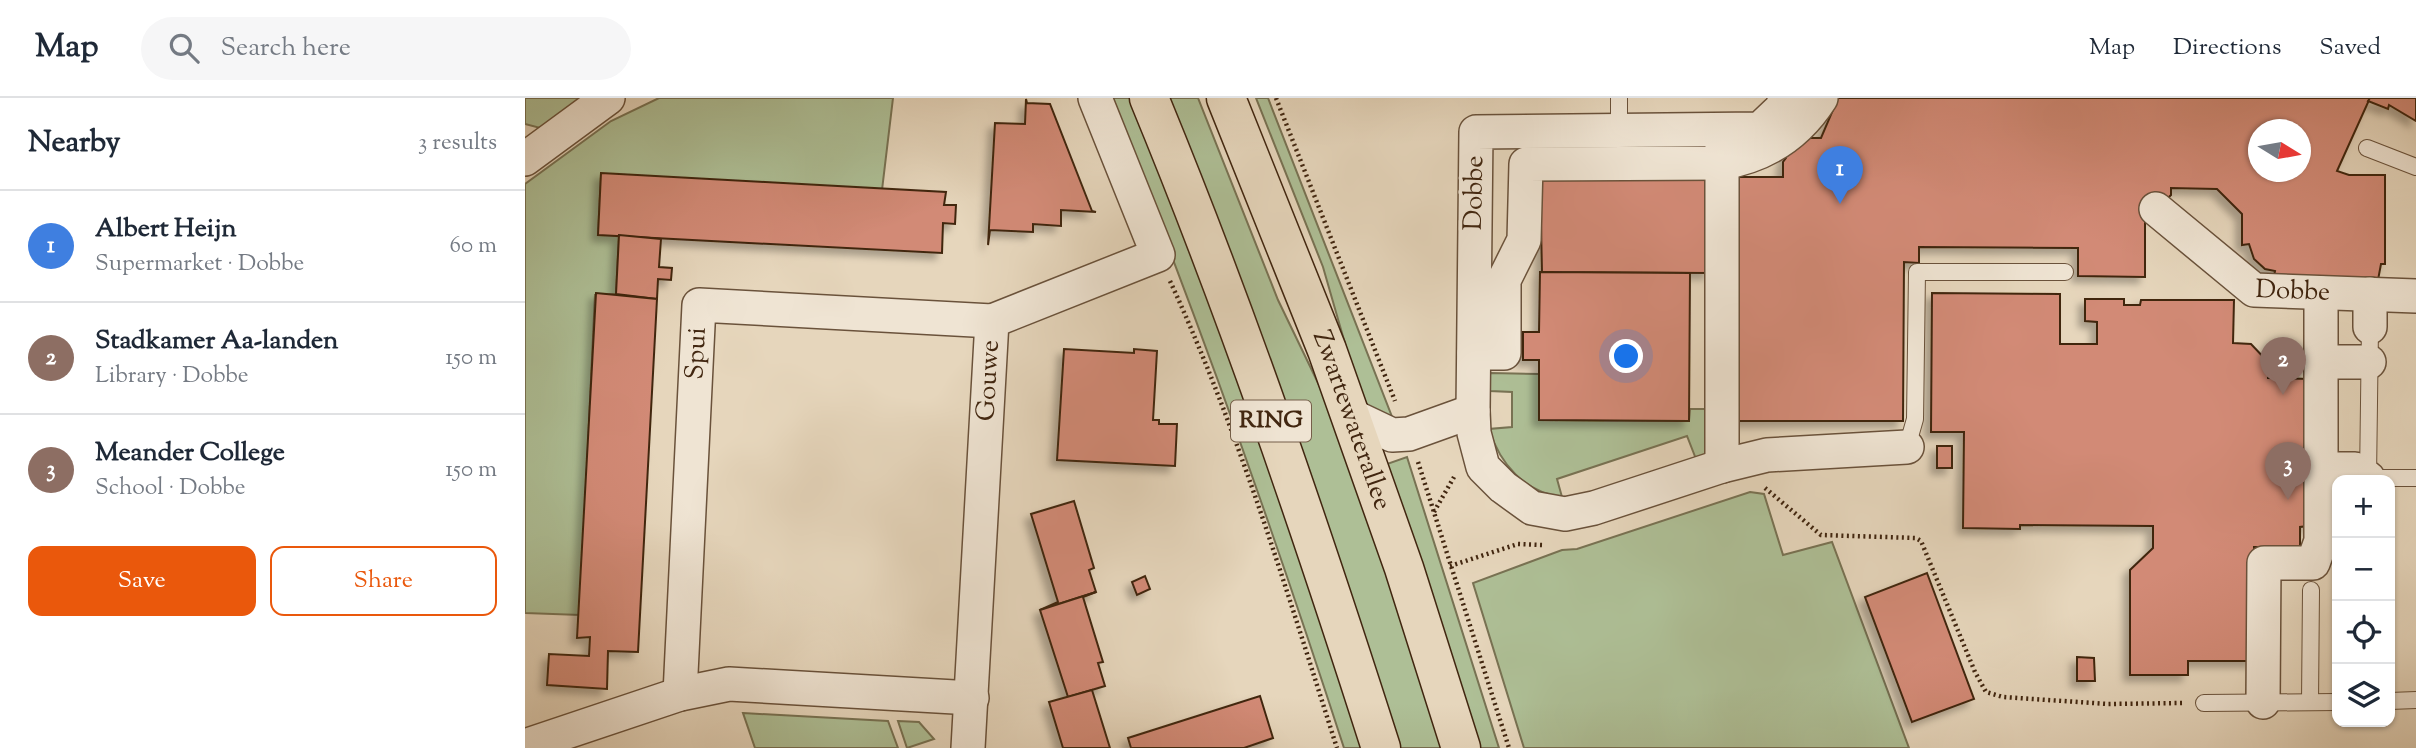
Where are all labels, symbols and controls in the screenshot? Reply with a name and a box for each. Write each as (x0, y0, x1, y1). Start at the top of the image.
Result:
search box (141, 17, 631, 80)
text: Map (35, 24, 99, 72)
icon: search (165, 29, 203, 67)
text: Search here (221, 30, 351, 67)
text: Map (2089, 31, 2135, 65)
text: Directions (2173, 31, 2281, 65)
text: Saved (2319, 31, 2381, 65)
north arrow (2248, 119, 2311, 182)
text: Nearby (28, 122, 120, 165)
text: 3 results (418, 127, 497, 160)
pin: 1 (1817, 146, 1863, 204)
street label: Dobbe (1456, 155, 1494, 231)
text: Albert Heijn (95, 211, 237, 248)
text: 1 (47, 230, 55, 263)
text: 60 m (449, 230, 497, 263)
text: Supermarket · Dobbe (95, 248, 304, 281)
street label: Dobbe (2255, 272, 2331, 311)
text: Stadkamer Aa-landen (95, 323, 338, 360)
street label: Zwartewaterallee (1303, 325, 1401, 515)
street label: Spui (677, 326, 716, 380)
pin: 2 (2260, 337, 2306, 395)
street label: Gouwe (968, 339, 1009, 422)
your location (1609, 339, 1643, 373)
text: 2 (46, 342, 56, 375)
text: 150 m (445, 342, 497, 375)
text: Library · Dobbe (95, 360, 249, 393)
road number: RING (1231, 400, 1311, 442)
text: Meander College (95, 435, 285, 472)
pin: 3 (2265, 442, 2311, 500)
text: 3 (46, 454, 56, 487)
text: 150 m (445, 454, 497, 487)
text: School · Dobbe (95, 472, 246, 505)
map controls (2332, 475, 2395, 727)
button: + (2332, 475, 2395, 538)
button: − (2332, 538, 2395, 601)
button: Save (28, 546, 256, 616)
button: Share (270, 546, 497, 616)
button: locate (2332, 601, 2395, 664)
button: layers (2332, 664, 2395, 727)

